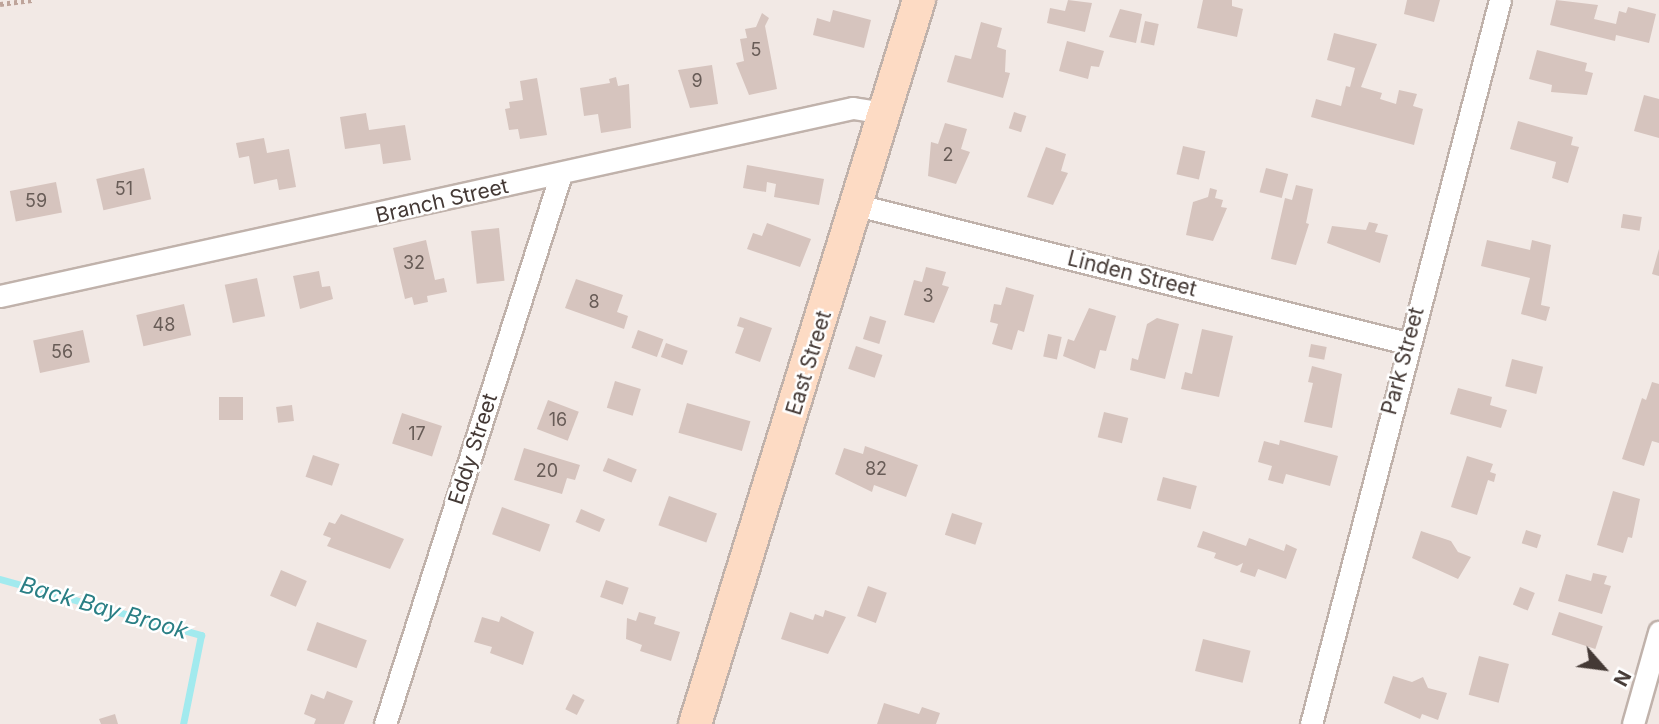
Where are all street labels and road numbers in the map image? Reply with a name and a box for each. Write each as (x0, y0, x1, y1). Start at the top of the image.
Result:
street label: Branch Street (373, 173, 511, 229)
street label: Linden Street (1065, 246, 1199, 302)
street label: Park Street (1377, 305, 1429, 417)
street label: East Street (781, 308, 837, 418)
street label: Eddy Street (443, 390, 503, 508)

